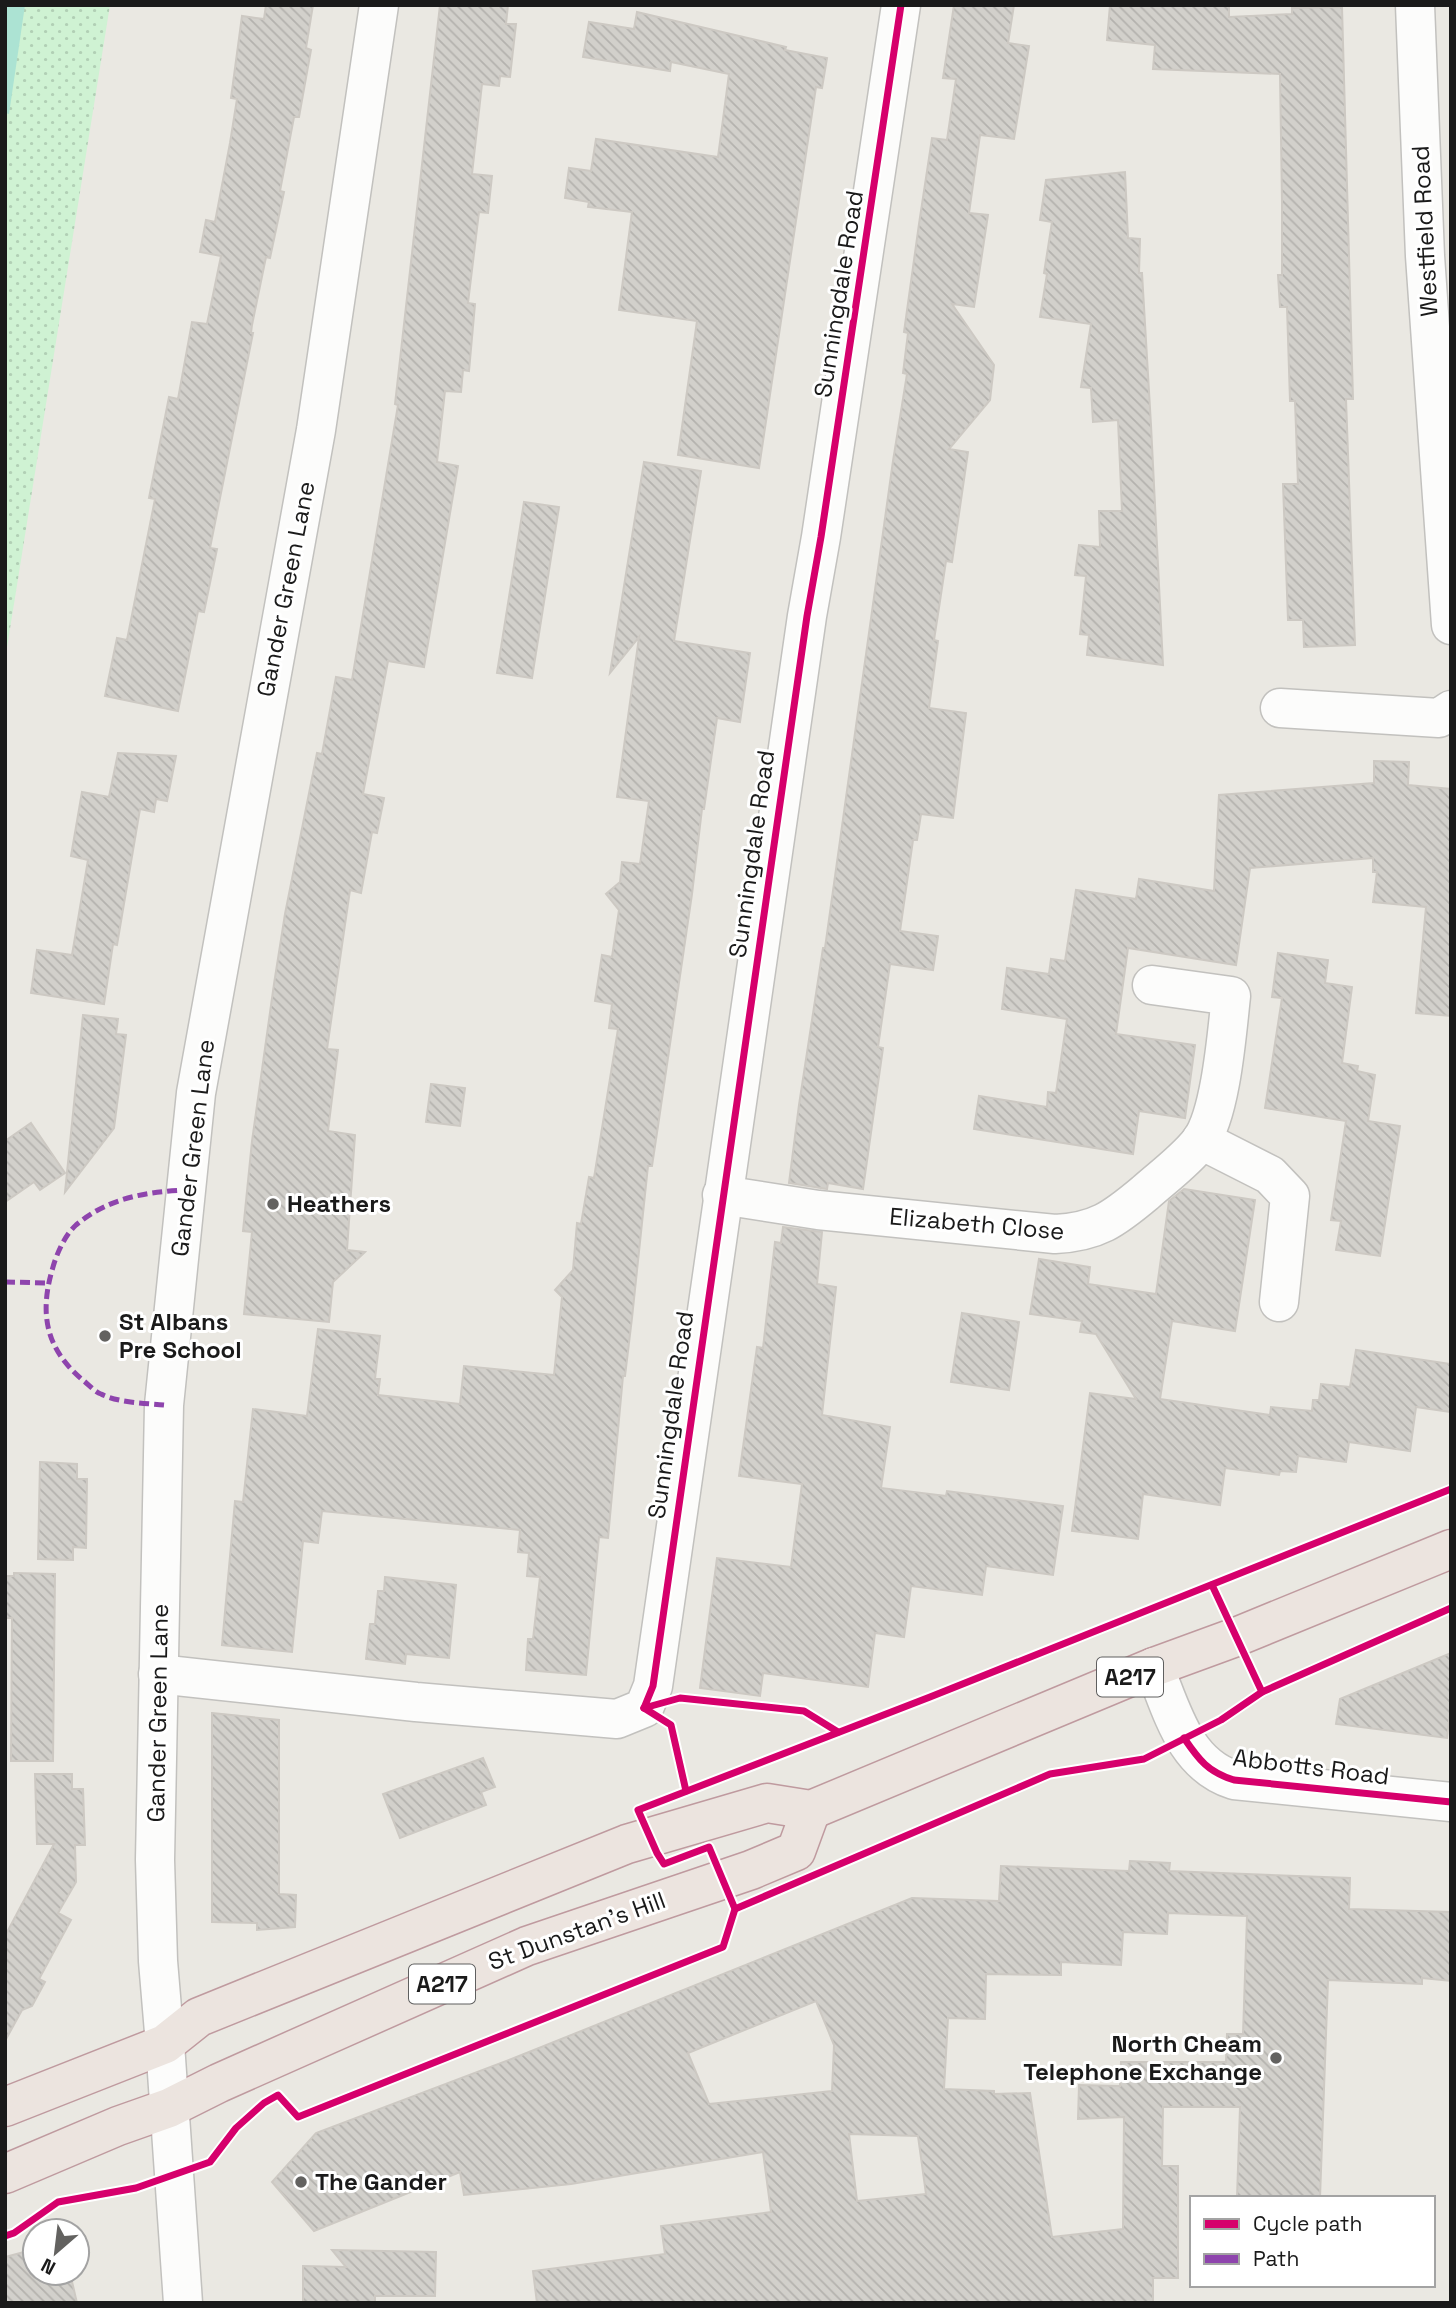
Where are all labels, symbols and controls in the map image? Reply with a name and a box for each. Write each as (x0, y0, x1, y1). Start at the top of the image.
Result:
street label: Westfield Road (1405, 145, 1444, 317)
street label: Sunningdale Road (807, 188, 870, 400)
street label: Gander Green Lane (249, 479, 322, 699)
street label: Sunningdale Road (722, 748, 781, 960)
street label: Gander Green Lane (164, 1037, 221, 1258)
place label: Heathers (287, 1188, 391, 1219)
marker: Heathers (265, 1196, 281, 1212)
street label: Elizabeth Close (888, 1200, 1066, 1247)
place label: St Albans Pre School (119, 1306, 242, 1365)
street label: Sunningdale Road (641, 1309, 700, 1521)
marker: St Albans Pre School (97, 1328, 113, 1344)
street label: Gander Green Lane (140, 1603, 175, 1823)
road number: A217 (1097, 1658, 1163, 1696)
street label: Abbotts Road (1231, 1742, 1391, 1791)
street label: St Dunstan's Hill (484, 1884, 670, 1977)
road number: A217 (409, 1965, 475, 2004)
place label: North Cheam Telephone Exchange (1023, 2028, 1262, 2087)
marker: North Cheam Telephone Exchange (1268, 2050, 1284, 2066)
place label: The Gander (315, 2166, 447, 2197)
marker: The Gander (293, 2174, 309, 2190)
legend (1190, 2196, 1435, 2287)
text: Cycle path (1253, 2210, 1362, 2237)
north arrow (21, 2217, 91, 2287)
text: Path (1253, 2245, 1299, 2272)
text: N (37, 2253, 60, 2281)

